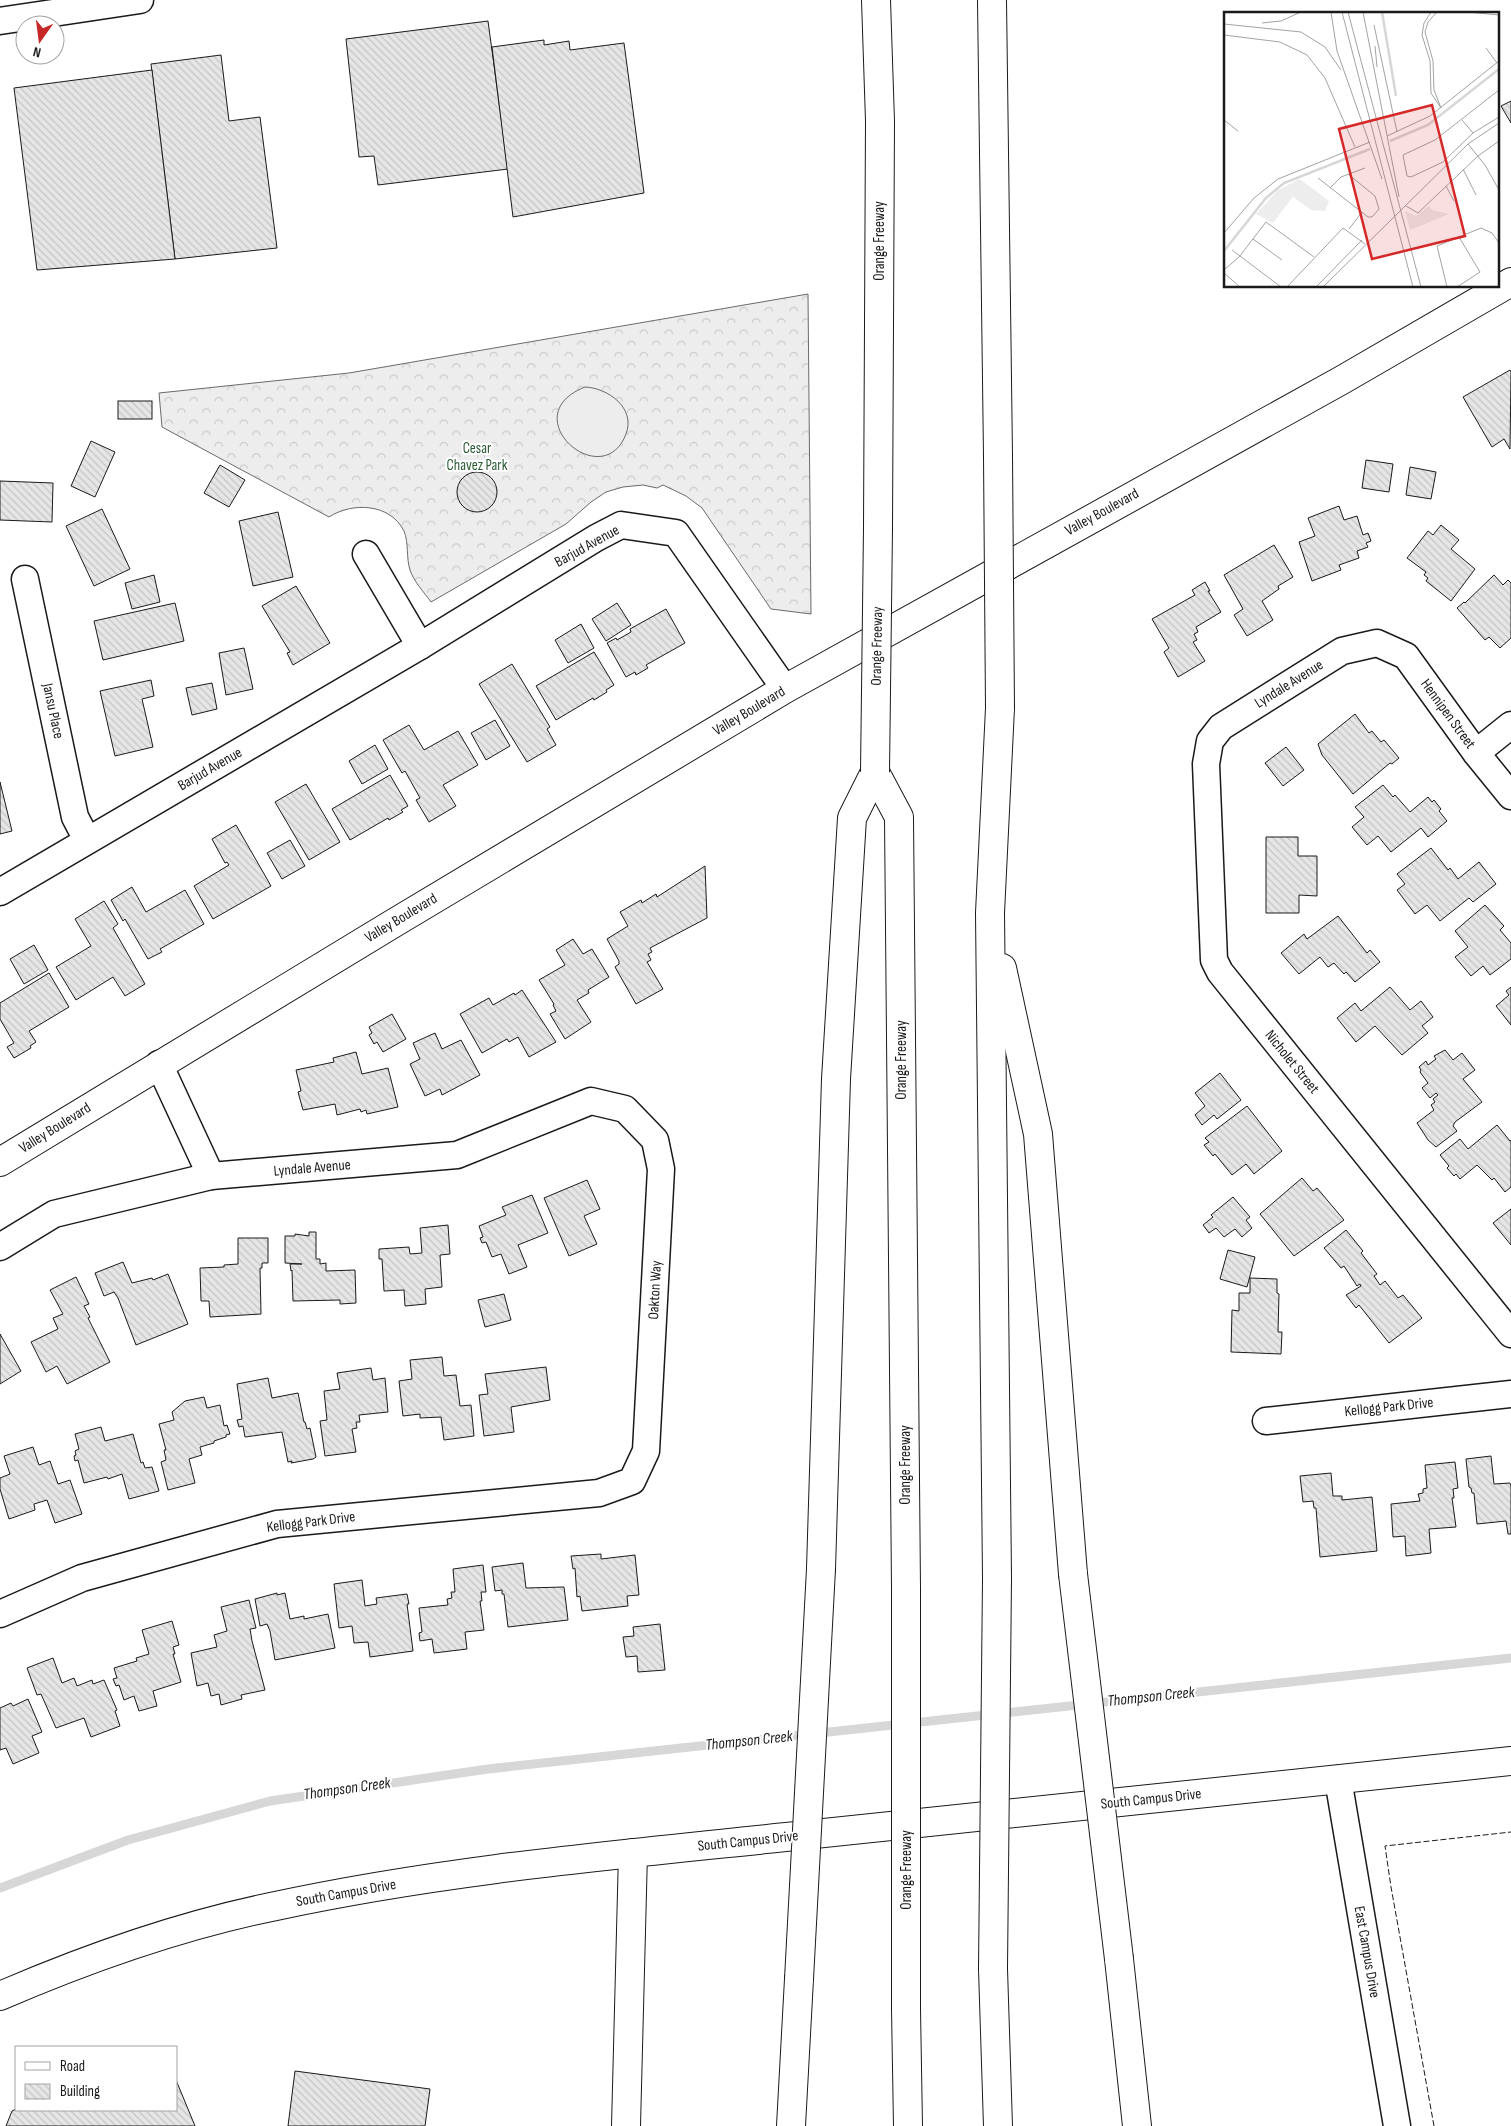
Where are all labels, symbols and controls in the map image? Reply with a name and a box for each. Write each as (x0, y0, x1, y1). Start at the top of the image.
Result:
inset map (1224, 12, 1498, 288)
north arrow (15, 15, 65, 65)
text: N (31, 43, 43, 61)
street label: Orange Freeway (870, 201, 889, 281)
park label: Cesar Chavez Park (447, 439, 508, 475)
street label: Valley Boulevard (1062, 484, 1142, 540)
street label: Barjud Avenue (551, 520, 623, 572)
street label: Orange Freeway (867, 606, 887, 686)
street label: Lyndale Avenue (1251, 655, 1327, 713)
street label: Hennipen Street (1416, 675, 1480, 753)
street label: Jansu Place (38, 681, 68, 740)
street label: Valley Boulevard (709, 682, 789, 740)
street label: Barjud Avenue (174, 743, 246, 795)
street label: Valley Boulevard (361, 889, 441, 947)
street label: Orange Freeway (892, 1020, 911, 1100)
street label: Nicholet Street (1261, 1026, 1324, 1098)
street label: Valley Boulevard (15, 1098, 95, 1158)
street label: Lyndale Avenue (273, 1155, 351, 1181)
street label: Oakton Way (644, 1260, 666, 1320)
street label: Kellogg Park Drive (1344, 1393, 1434, 1421)
street label: Orange Freeway (896, 1425, 915, 1505)
street label: Kellogg Park Drive (266, 1507, 356, 1537)
water label: Thompson Creek (1106, 1683, 1197, 1711)
water label: Thompson Creek (704, 1727, 795, 1755)
water label: Thompson Creek (302, 1773, 393, 1805)
street label: South Campus Drive (1100, 1784, 1202, 1814)
street label: South Campus Drive (697, 1826, 799, 1856)
street label: Orange Freeway (897, 1830, 916, 1910)
street label: South Campus Drive (295, 1875, 397, 1911)
street label: East Campus Drive (1350, 1905, 1384, 1999)
legend (15, 2046, 178, 2111)
text: Road (60, 2057, 85, 2076)
text: Building (60, 2082, 100, 2101)

